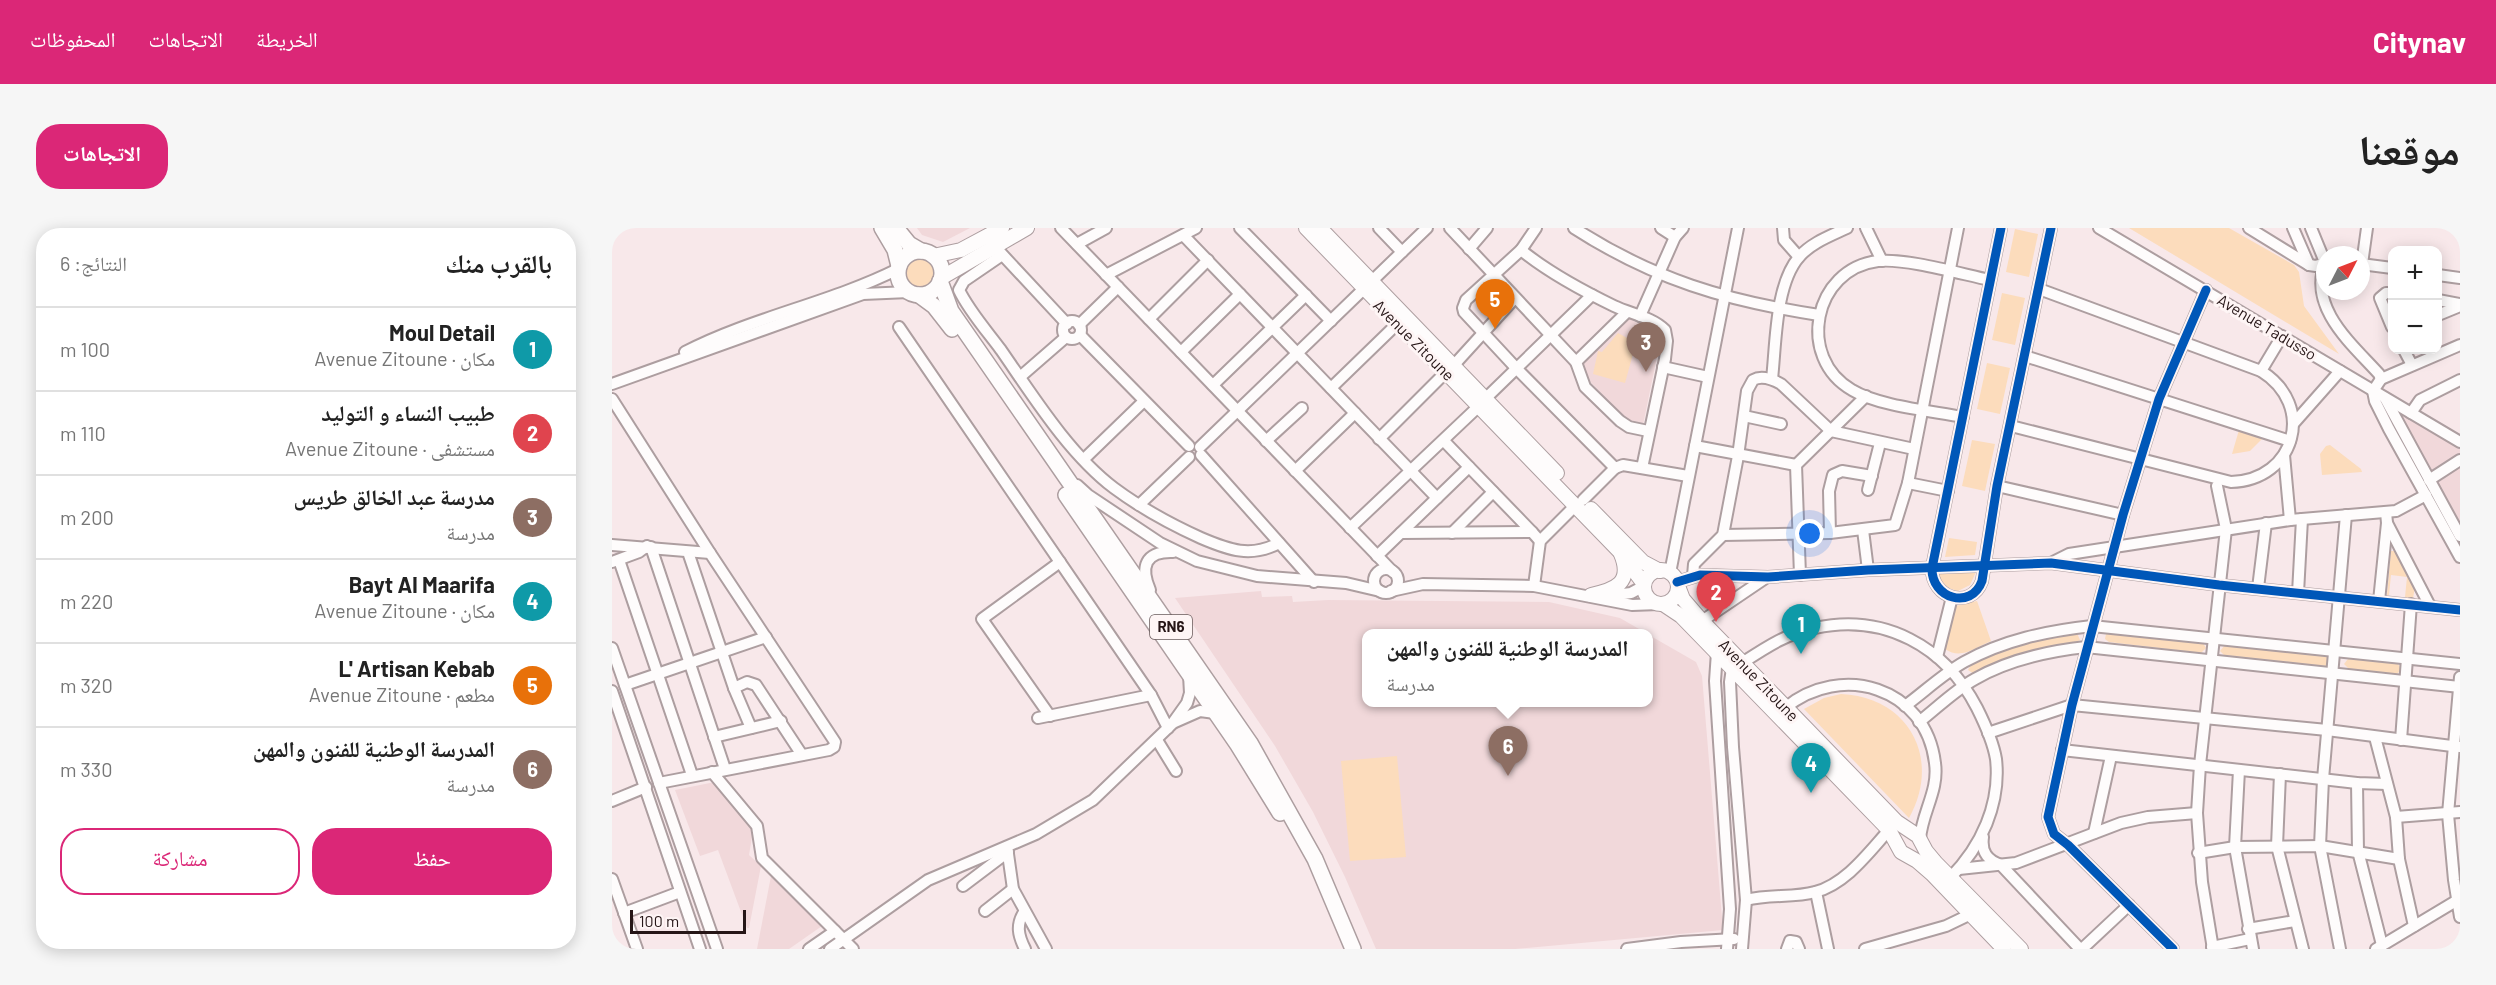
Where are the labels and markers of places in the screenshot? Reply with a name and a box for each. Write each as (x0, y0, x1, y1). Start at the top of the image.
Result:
pin: 5 (1476, 279, 1514, 329)
pin: 3 (1626, 322, 1666, 372)
pin: 2 (1696, 572, 1736, 622)
pin: 1 (1782, 604, 1820, 654)
pin: 6 (1488, 726, 1528, 776)
pin: 4 (1792, 744, 1830, 793)

